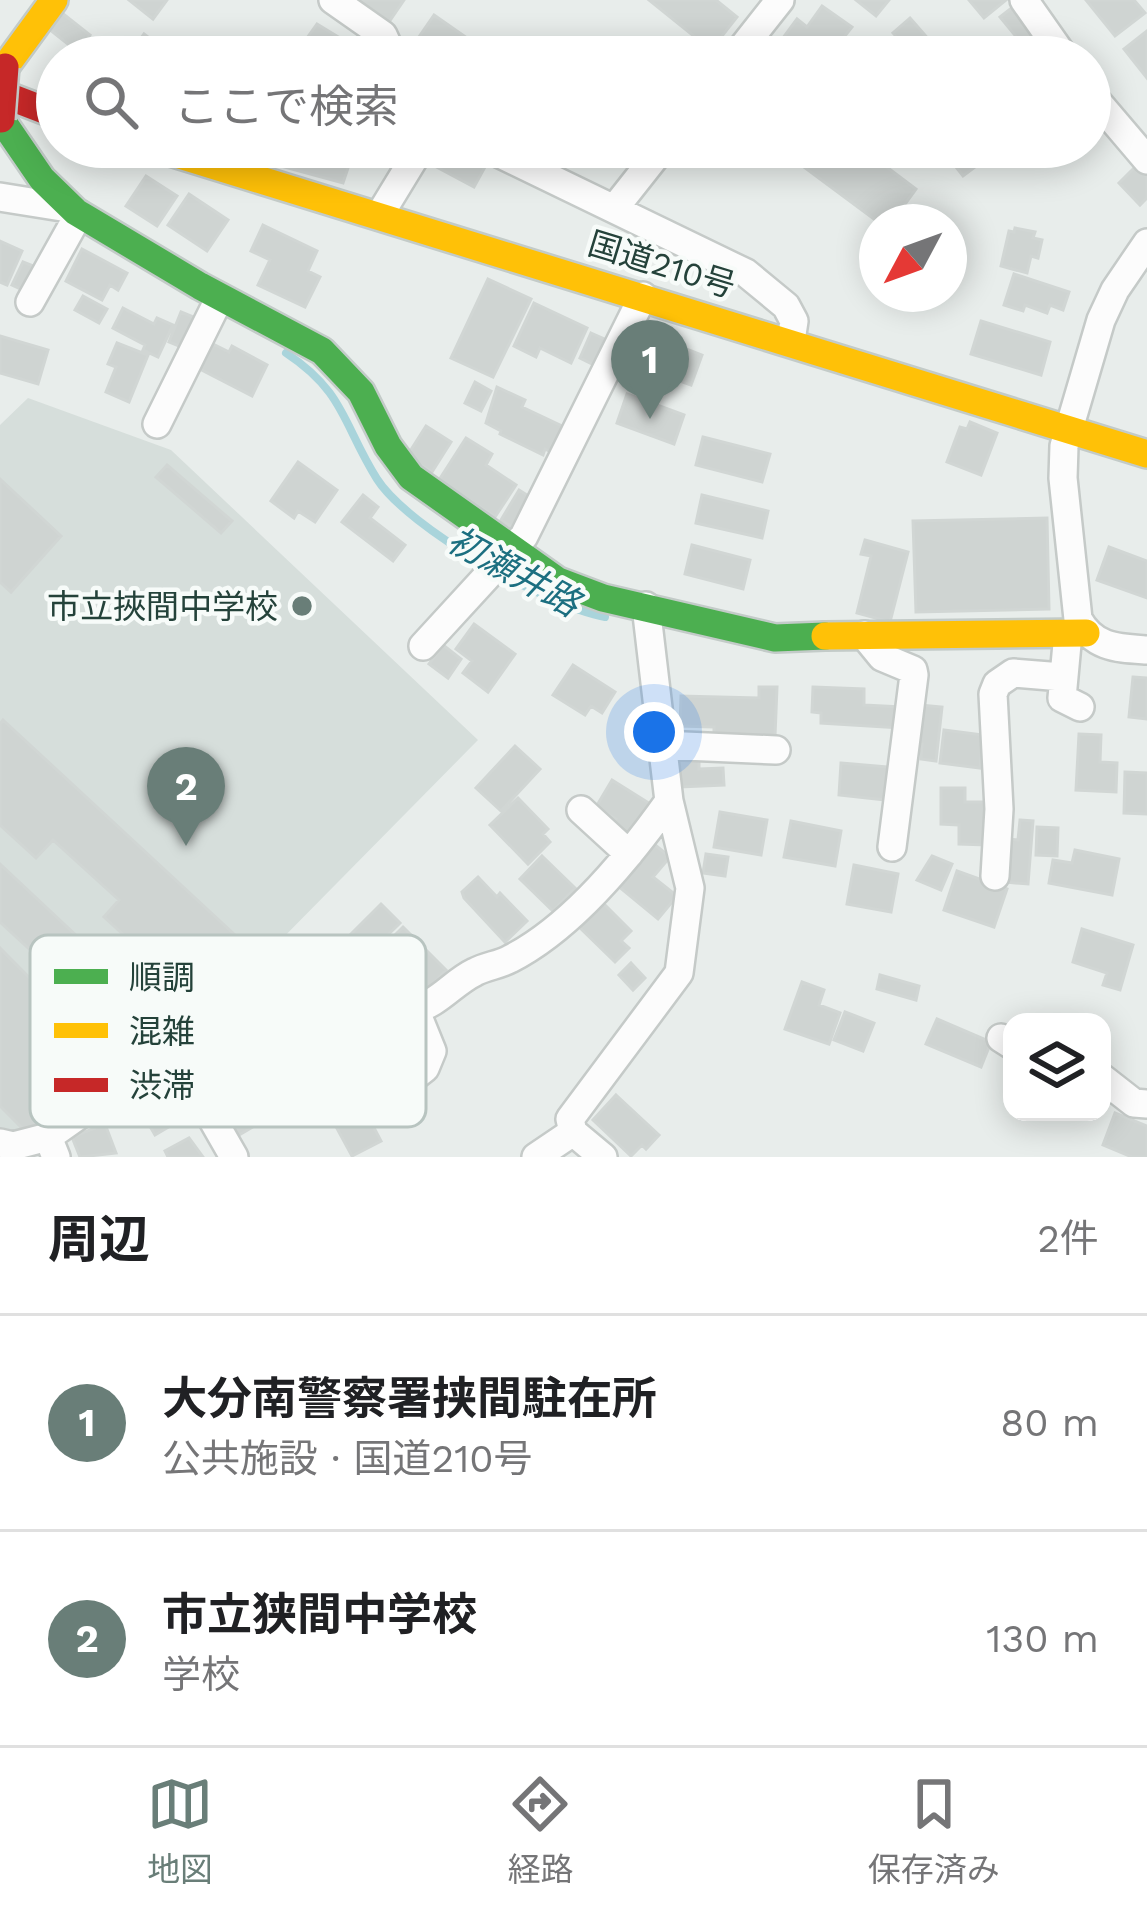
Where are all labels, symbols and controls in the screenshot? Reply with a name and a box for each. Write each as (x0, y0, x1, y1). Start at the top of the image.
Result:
search box (36, 36, 1111, 168)
icon: search (78, 69, 144, 135)
text: ここで検索 (174, 80, 399, 133)
north arrow (859, 204, 967, 312)
street label: 国道210号 (584, 224, 740, 305)
pin: 1 (611, 320, 689, 419)
water label: 初瀬井路 (440, 519, 589, 627)
place label: 市立挾間中学校 (47, 587, 278, 626)
marker: 市立挾間中学校 (289, 593, 315, 619)
your location (624, 702, 684, 762)
pin: 2 (147, 747, 225, 846)
legend (30, 935, 426, 1127)
text: 順調 (129, 958, 195, 997)
text: 混雑 (129, 1012, 195, 1051)
map controls (1003, 1013, 1111, 1121)
button: layers (1003, 1013, 1111, 1121)
text: 渋滞 (129, 1066, 195, 1105)
text: 周辺 (48, 1210, 150, 1269)
text: 2件 (1037, 1216, 1099, 1261)
text: 大分南警察署挟間駐在所 (162, 1372, 657, 1425)
text: 1 (79, 1400, 95, 1445)
text: 80 m (1000, 1400, 1099, 1445)
text: 公共施設 · 国道210号 (162, 1436, 533, 1481)
text: 市立狭間中学校 (162, 1588, 477, 1641)
text: 2 (75, 1616, 99, 1661)
text: 130 m (986, 1616, 1099, 1661)
text: 学校 (162, 1652, 240, 1697)
tab: 地図 (147, 1771, 213, 1891)
tab: 経路 (507, 1771, 573, 1891)
tab: 保存済み (868, 1771, 1000, 1891)

